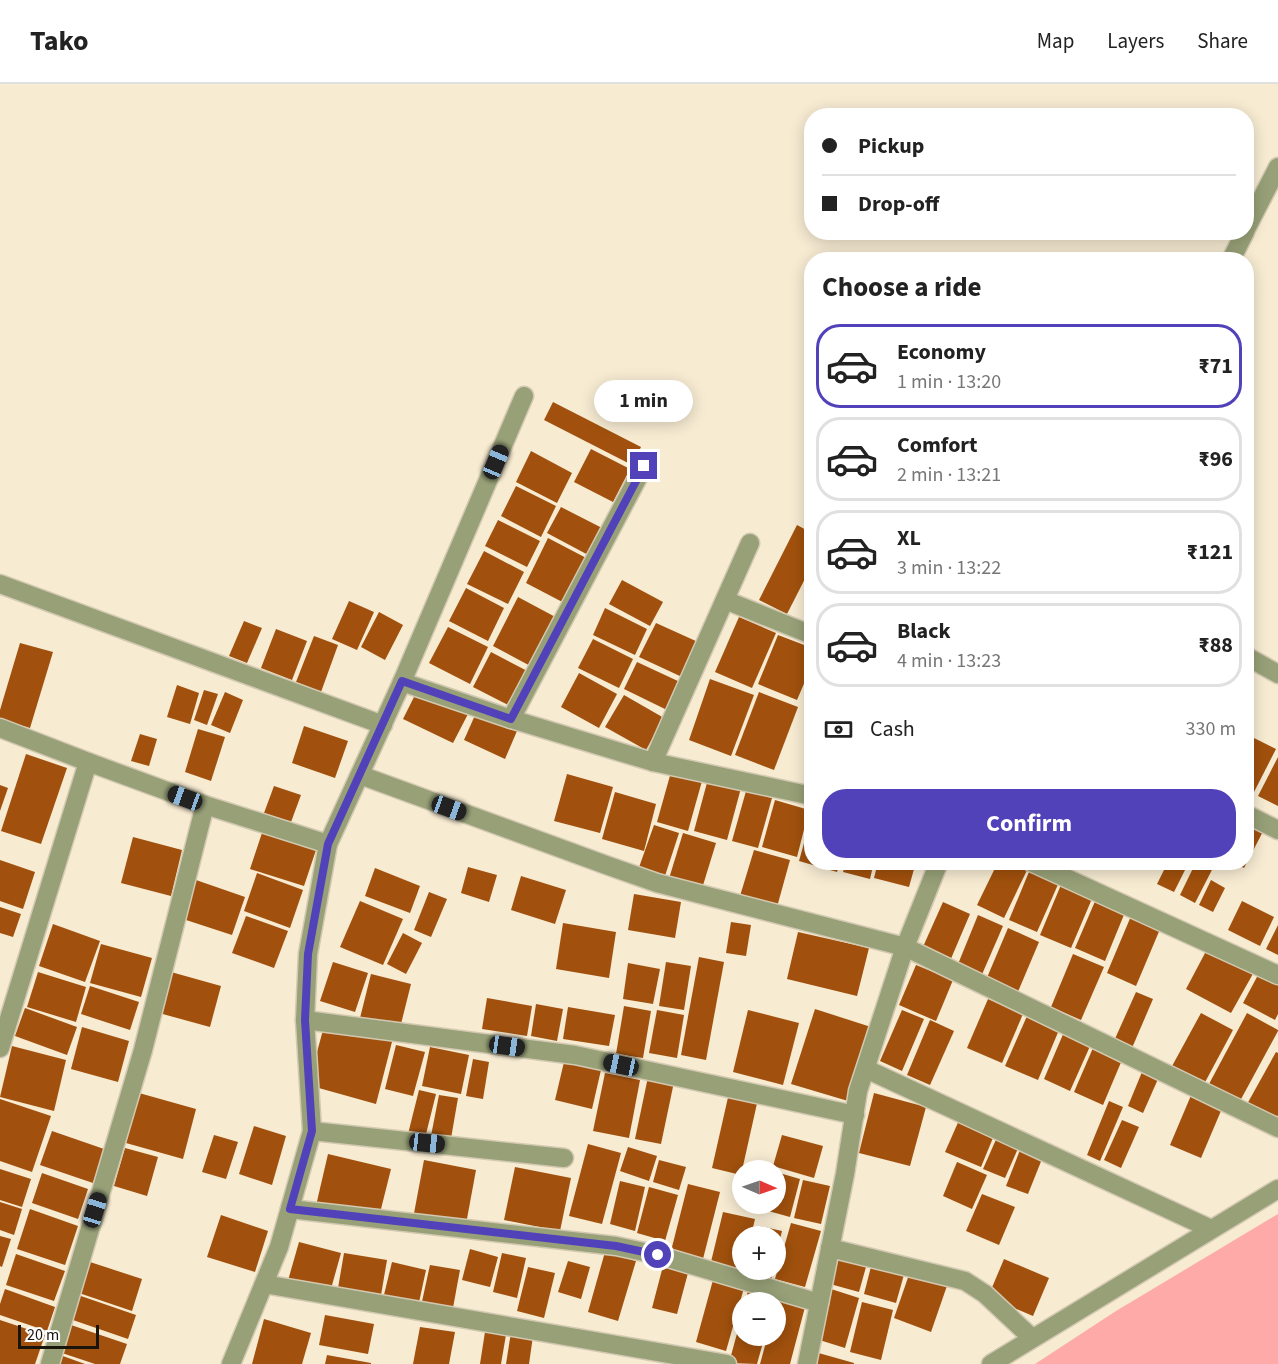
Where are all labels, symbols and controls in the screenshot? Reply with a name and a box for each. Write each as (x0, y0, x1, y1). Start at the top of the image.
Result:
text: Tako (30, 21, 89, 61)
text: Map (1037, 26, 1074, 56)
text: Layers (1107, 26, 1164, 56)
text: Share (1197, 26, 1248, 56)
text: Pickup (858, 130, 924, 162)
text: Drop-off (858, 188, 939, 220)
text: Choose a ride (822, 268, 982, 307)
text: Economy (897, 336, 986, 368)
icon: car (825, 339, 879, 393)
text: ₹71 (1198, 350, 1233, 382)
text: 1 min · 13:20 (897, 368, 1001, 396)
callout: 1 min (594, 379, 694, 421)
text: 1 min (619, 387, 668, 415)
text: Comfort (897, 429, 978, 461)
icon: car (825, 432, 879, 486)
car (481, 442, 511, 482)
text: ₹96 (1198, 443, 1233, 475)
route end (630, 452, 657, 479)
text: 2 min · 13:21 (897, 461, 1001, 489)
text: XL (897, 522, 921, 554)
icon: car (825, 525, 879, 579)
text: ₹121 (1187, 536, 1233, 568)
text: 3 min · 13:22 (897, 554, 1001, 582)
text: Black (897, 615, 951, 647)
icon: car (825, 618, 879, 672)
text: ₹88 (1198, 629, 1233, 661)
text: 4 min · 13:23 (897, 647, 1001, 675)
icon: cash (822, 713, 855, 746)
text: Cash (870, 713, 915, 745)
text: 330 m (1186, 715, 1236, 743)
car (165, 783, 205, 813)
button: Confirm (822, 789, 1236, 858)
car (429, 793, 469, 823)
car (488, 1035, 526, 1057)
car (602, 1052, 640, 1078)
car (408, 1132, 446, 1154)
north arrow (732, 1160, 786, 1214)
map controls (732, 1160, 786, 1346)
car (81, 1190, 109, 1230)
button: + (732, 1226, 786, 1280)
route start (644, 1241, 671, 1268)
button: − (732, 1292, 786, 1346)
scale bar (18, 1322, 99, 1350)
text: 20 m (27, 1324, 59, 1346)

